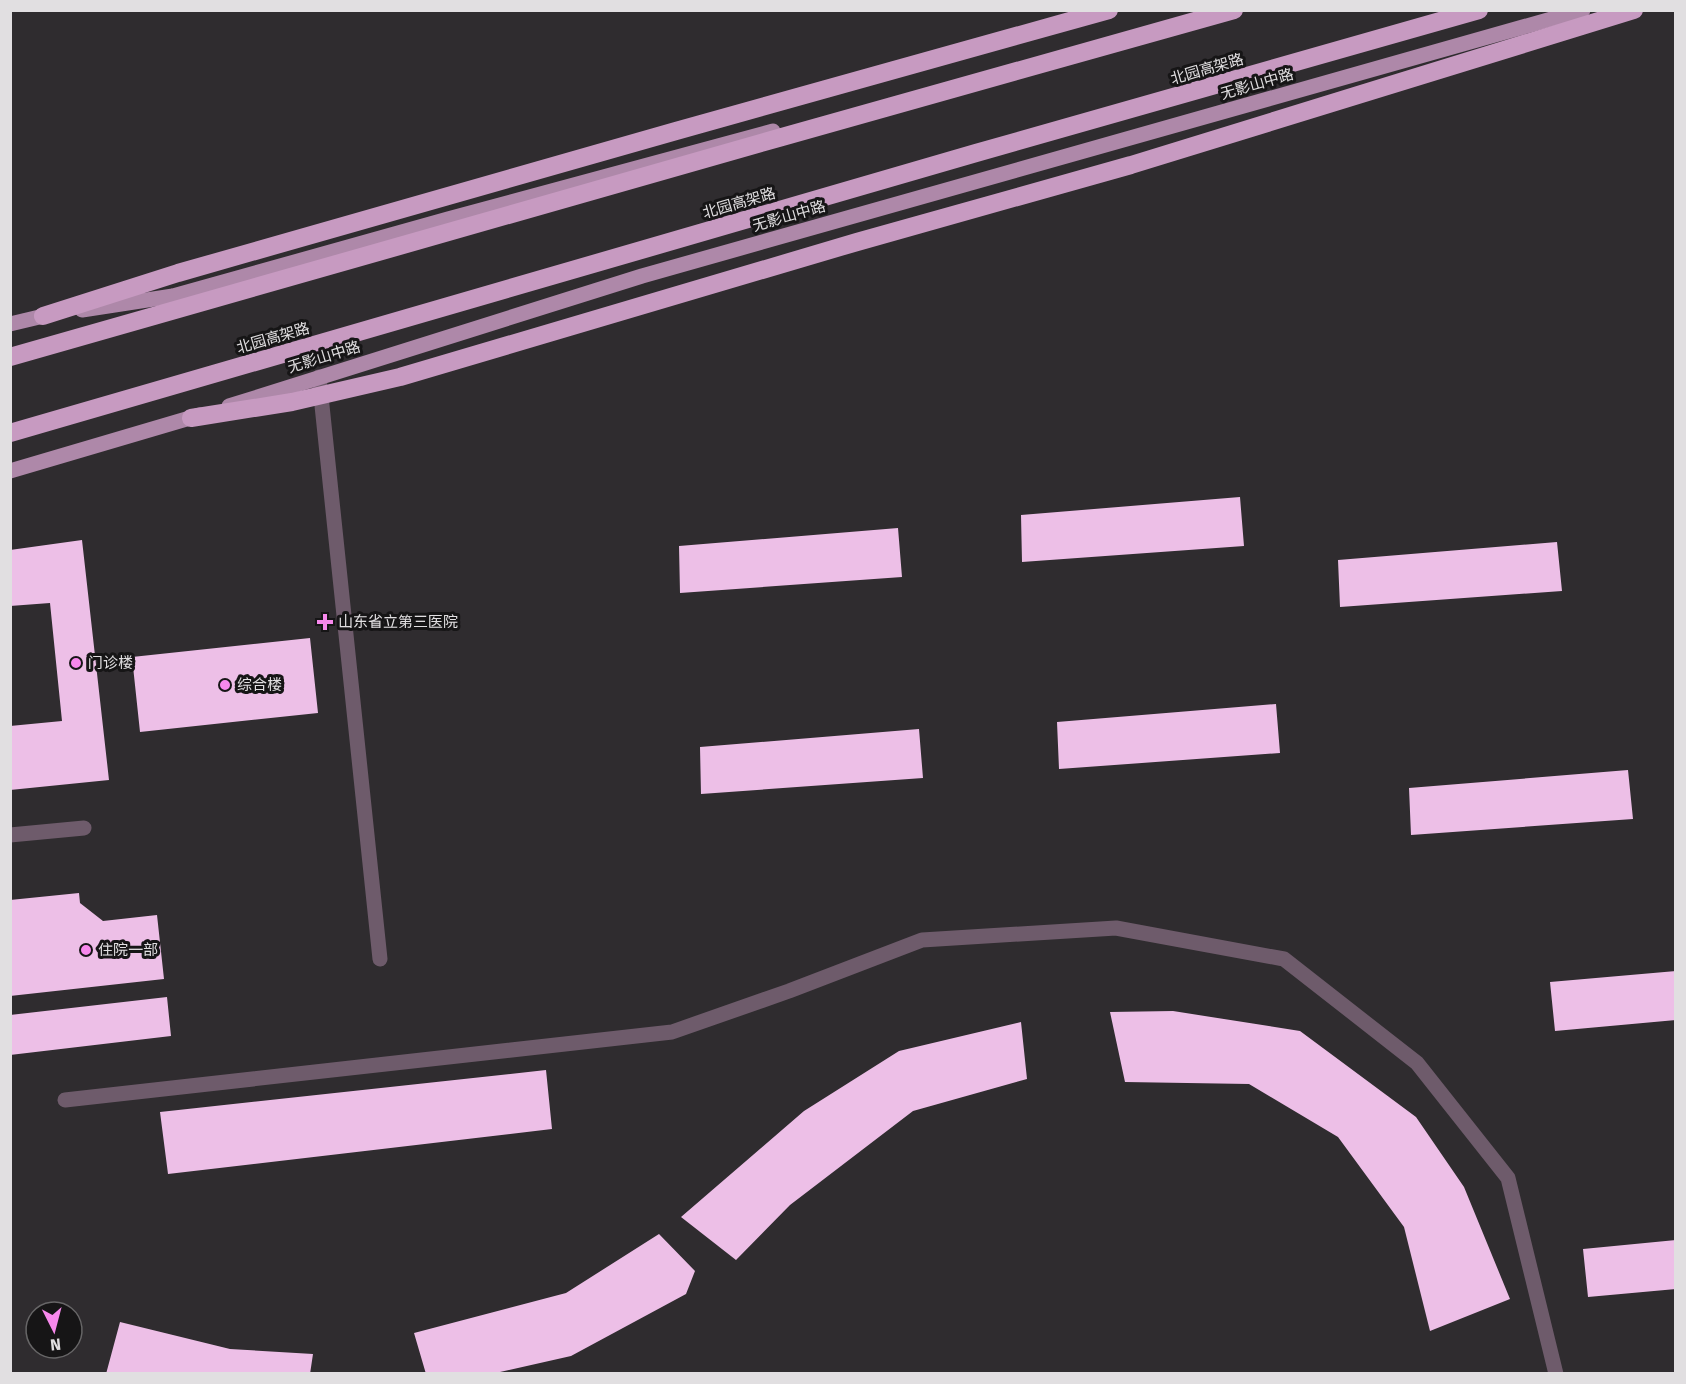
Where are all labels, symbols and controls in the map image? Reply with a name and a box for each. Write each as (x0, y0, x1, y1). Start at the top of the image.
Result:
street label: 北园高架路 (1168, 50, 1246, 88)
street label: 无影山中路 (1218, 65, 1296, 103)
street label: 北园高架路 (700, 184, 778, 222)
street label: 无影山中路 (750, 197, 828, 235)
street label: 北园高架路 (234, 319, 312, 357)
street label: 无影山中路 (285, 337, 363, 377)
marker: 山东省立第三医院 (316, 613, 334, 631)
place label: 山东省立第三医院 (338, 613, 458, 631)
place label: 门诊楼 (88, 654, 133, 672)
marker: 门诊楼 (69, 656, 83, 670)
place label: 综合楼 (237, 676, 282, 694)
marker: 综合楼 (218, 678, 232, 692)
place label: 住院一部 (98, 941, 158, 959)
marker: 住院一部 (79, 943, 93, 957)
north arrow (24, 1300, 84, 1360)
text: N (49, 1334, 62, 1354)

